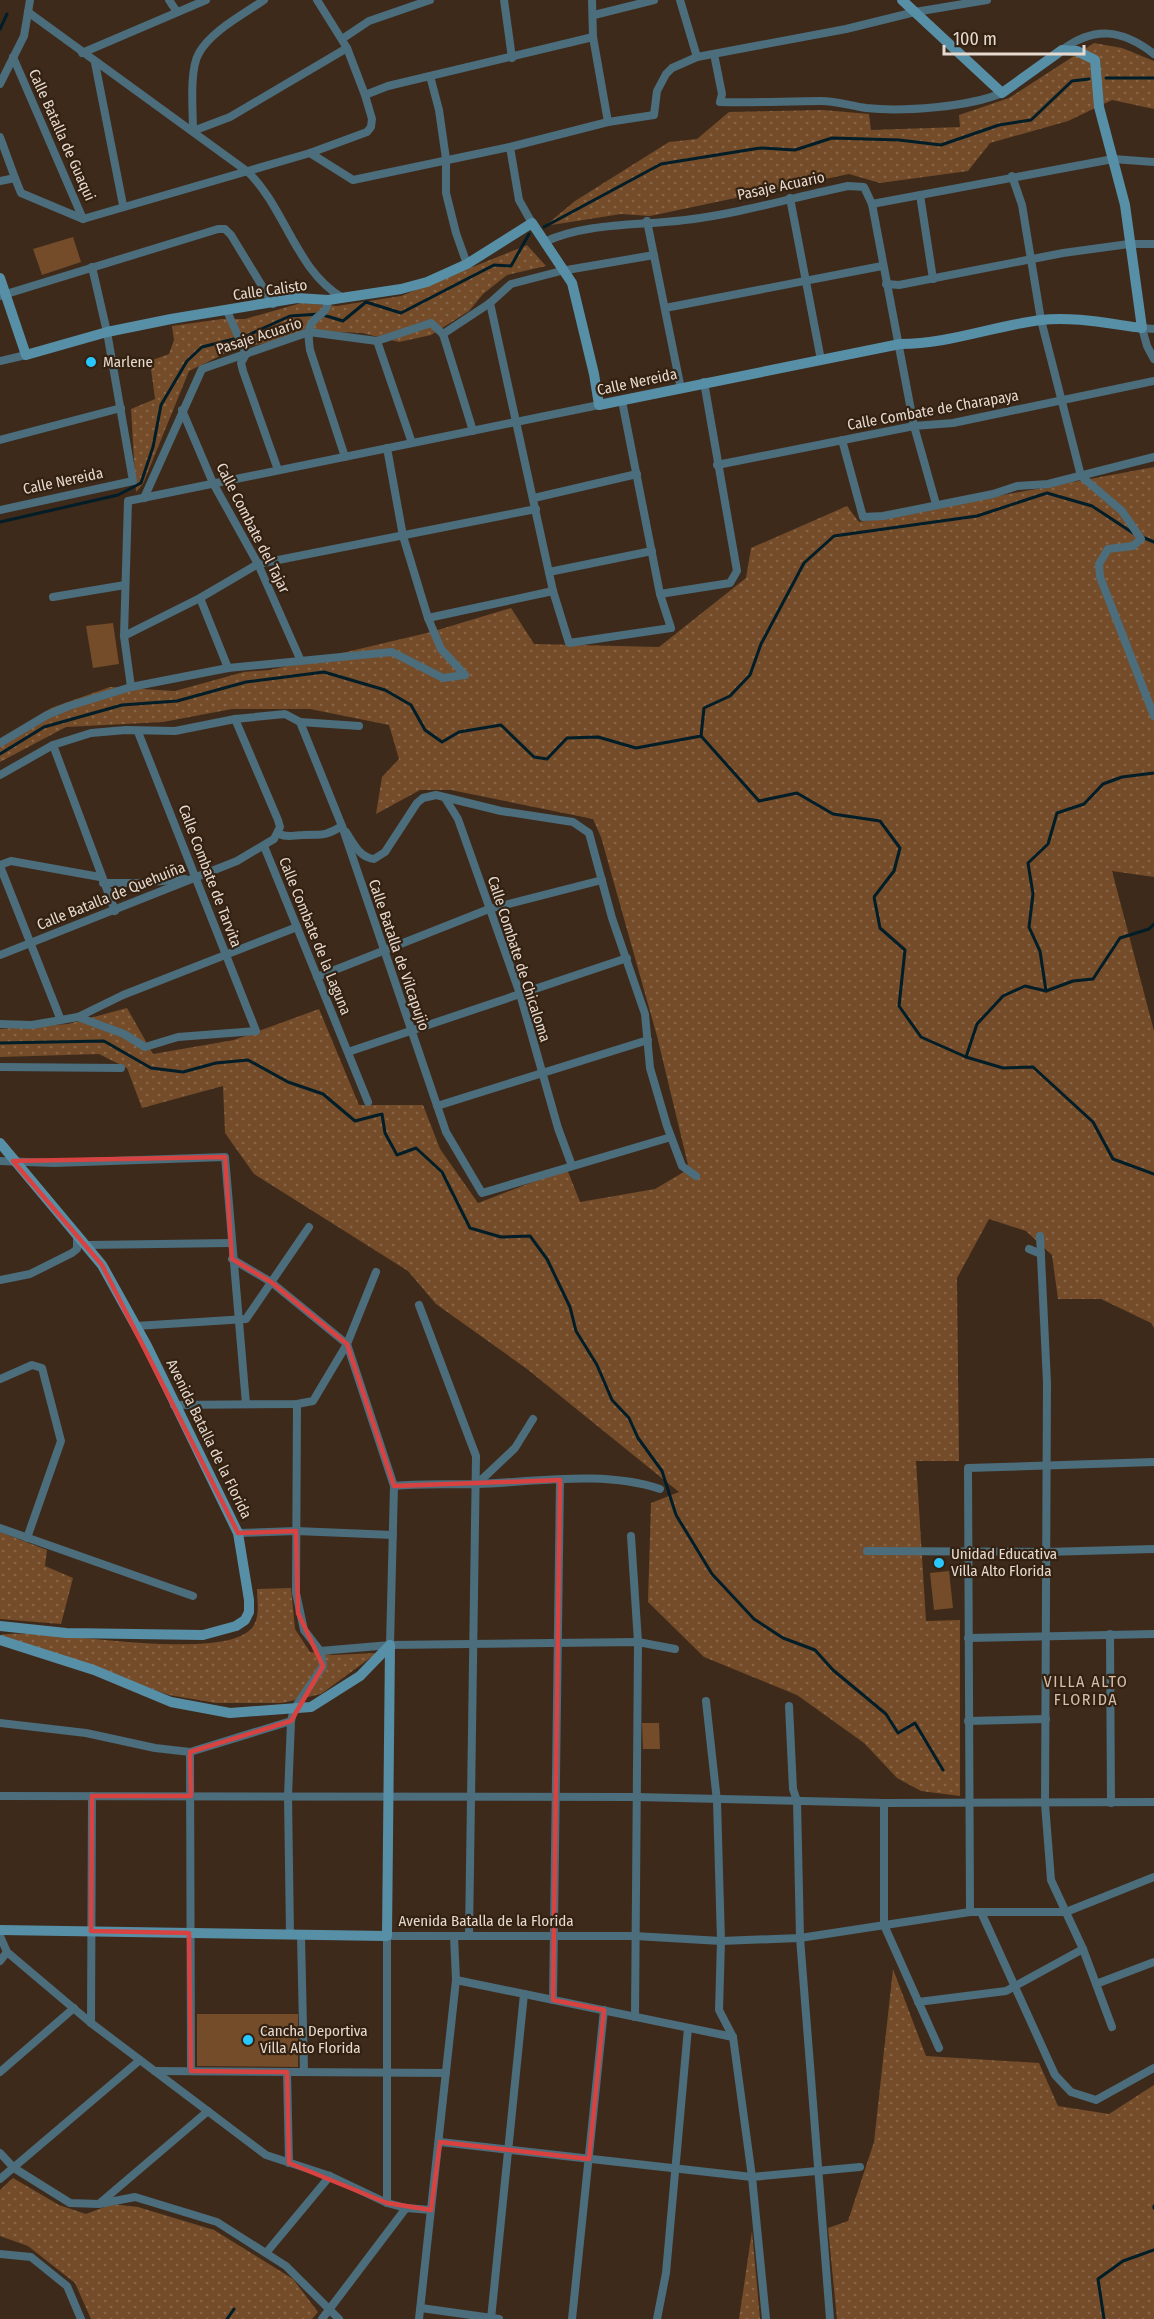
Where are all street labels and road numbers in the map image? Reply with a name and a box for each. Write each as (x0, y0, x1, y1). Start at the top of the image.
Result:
street label: Calle Batalla de Guaqui (25, 66, 99, 204)
street label: Pasaje Acuario (736, 168, 826, 204)
street label: Calle Calisto (232, 276, 308, 304)
street label: Pasaje Acuario (214, 314, 304, 358)
street label: Calle Nereida (595, 365, 679, 399)
street label: Calle Combate de Charapaya (846, 386, 1020, 434)
street label: Calle Combate del Tajar (212, 460, 294, 597)
street label: Calle Nereida (21, 464, 105, 498)
street label: Calle Combate de Tarvita (174, 802, 246, 950)
street label: Calle Combate de la Laguna (275, 855, 355, 1017)
street label: Calle Batalla de Quehuiña (34, 858, 188, 934)
street label: Calle Combate de Chicaloma (484, 874, 554, 1044)
street label: Calle Batalla de Vilcapujio (365, 877, 433, 1033)
street label: Avenida Batalla de la Florida (163, 1356, 255, 1522)
street label: Avenida Batalla de la Florida (398, 1912, 574, 1930)

